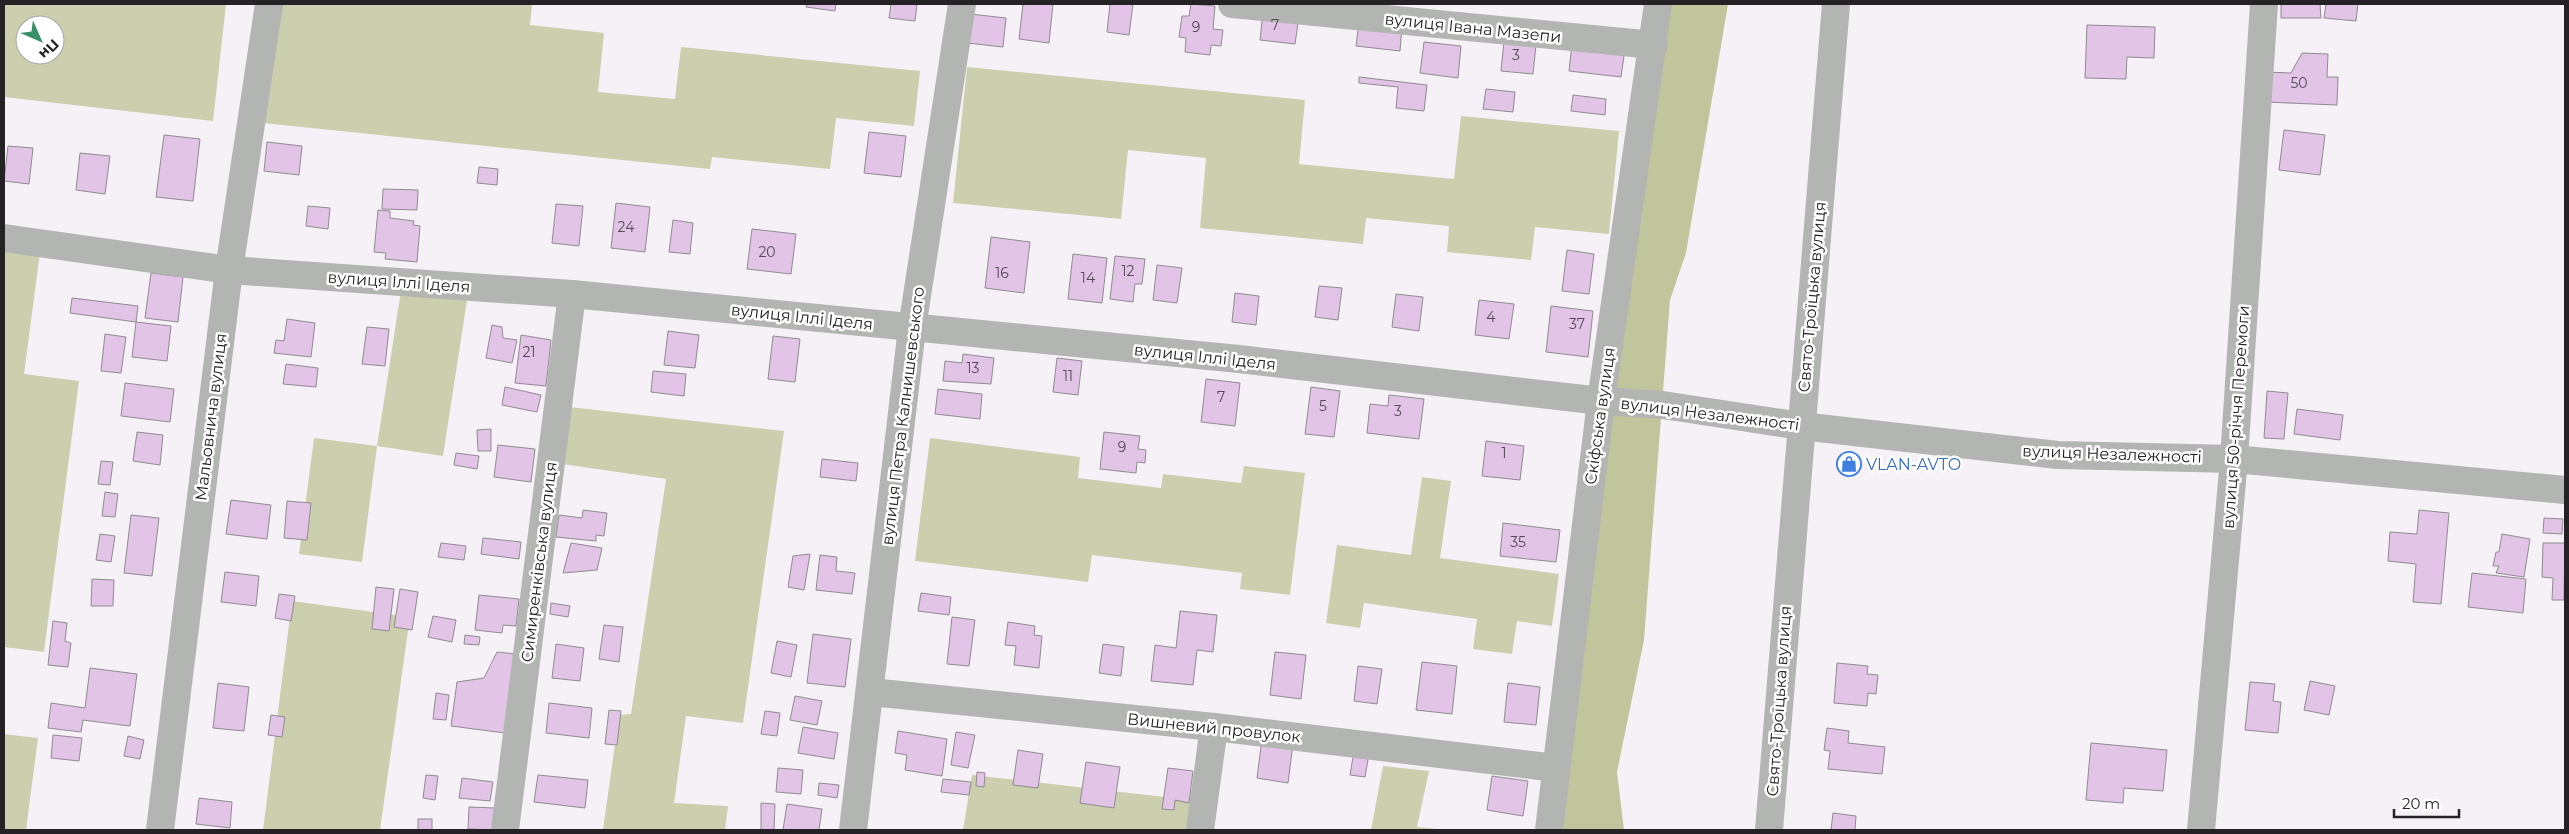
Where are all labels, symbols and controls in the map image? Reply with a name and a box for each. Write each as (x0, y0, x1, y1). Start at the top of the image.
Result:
street label: вулиця Івана Мазепи (1384, 9, 1562, 47)
north arrow (15, 15, 65, 65)
house number: 7 (1271, 16, 1279, 34)
house number: 9 (1192, 18, 1200, 36)
text: Пн (35, 35, 63, 63)
house number: 3 (1512, 46, 1520, 64)
house number: 50 (2290, 74, 2308, 92)
street label: Свято-Троїцька вулиця (1794, 201, 1830, 393)
house number: 24 (618, 218, 635, 236)
house number: 20 (758, 243, 776, 261)
house number: 12 (1121, 262, 1135, 280)
house number: 16 (995, 264, 1009, 282)
street label: вулиця Іллі Іделя (327, 268, 471, 296)
house number: 14 (1081, 269, 1096, 287)
street label: вулиця Петра Калнишевського (878, 286, 928, 546)
street label: вулиця Іллі Іделя (730, 300, 874, 334)
street label: вулиця 50-річчя Перемоги (2219, 305, 2253, 529)
house number: 4 (1486, 308, 1496, 326)
house number: 37 (1569, 315, 1585, 333)
street label: Мальовнича вулиця (191, 332, 231, 502)
street label: вулиця Іллі Іделя (1133, 340, 1277, 374)
house number: 21 (522, 343, 536, 361)
street label: Скіфська вулиця (1581, 346, 1619, 486)
house number: 13 (967, 359, 980, 377)
house number: 11 (1063, 367, 1073, 385)
house number: 7 (1217, 388, 1225, 406)
street label: вулиця Незалежності (1620, 394, 1800, 434)
house number: 5 (1319, 397, 1327, 415)
house number: 3 (1394, 402, 1402, 420)
house number: 9 (1118, 438, 1126, 456)
street label: вулиця Незалежності (2022, 441, 2202, 467)
house number: 1 (1501, 444, 1507, 462)
shop icon: VLAN-AVTO (1836, 451, 1862, 477)
place label: VLAN-AVTO (1866, 455, 1961, 474)
street label: Симиренківська вулиця (517, 461, 561, 663)
house number: 35 (1510, 533, 1526, 551)
street label: Свято-Троїцька вулиця (1763, 605, 1795, 797)
street label: Вишневий провулок (1126, 709, 1302, 747)
scale bar (2394, 786, 2459, 818)
text: 20 m (2402, 794, 2440, 813)

